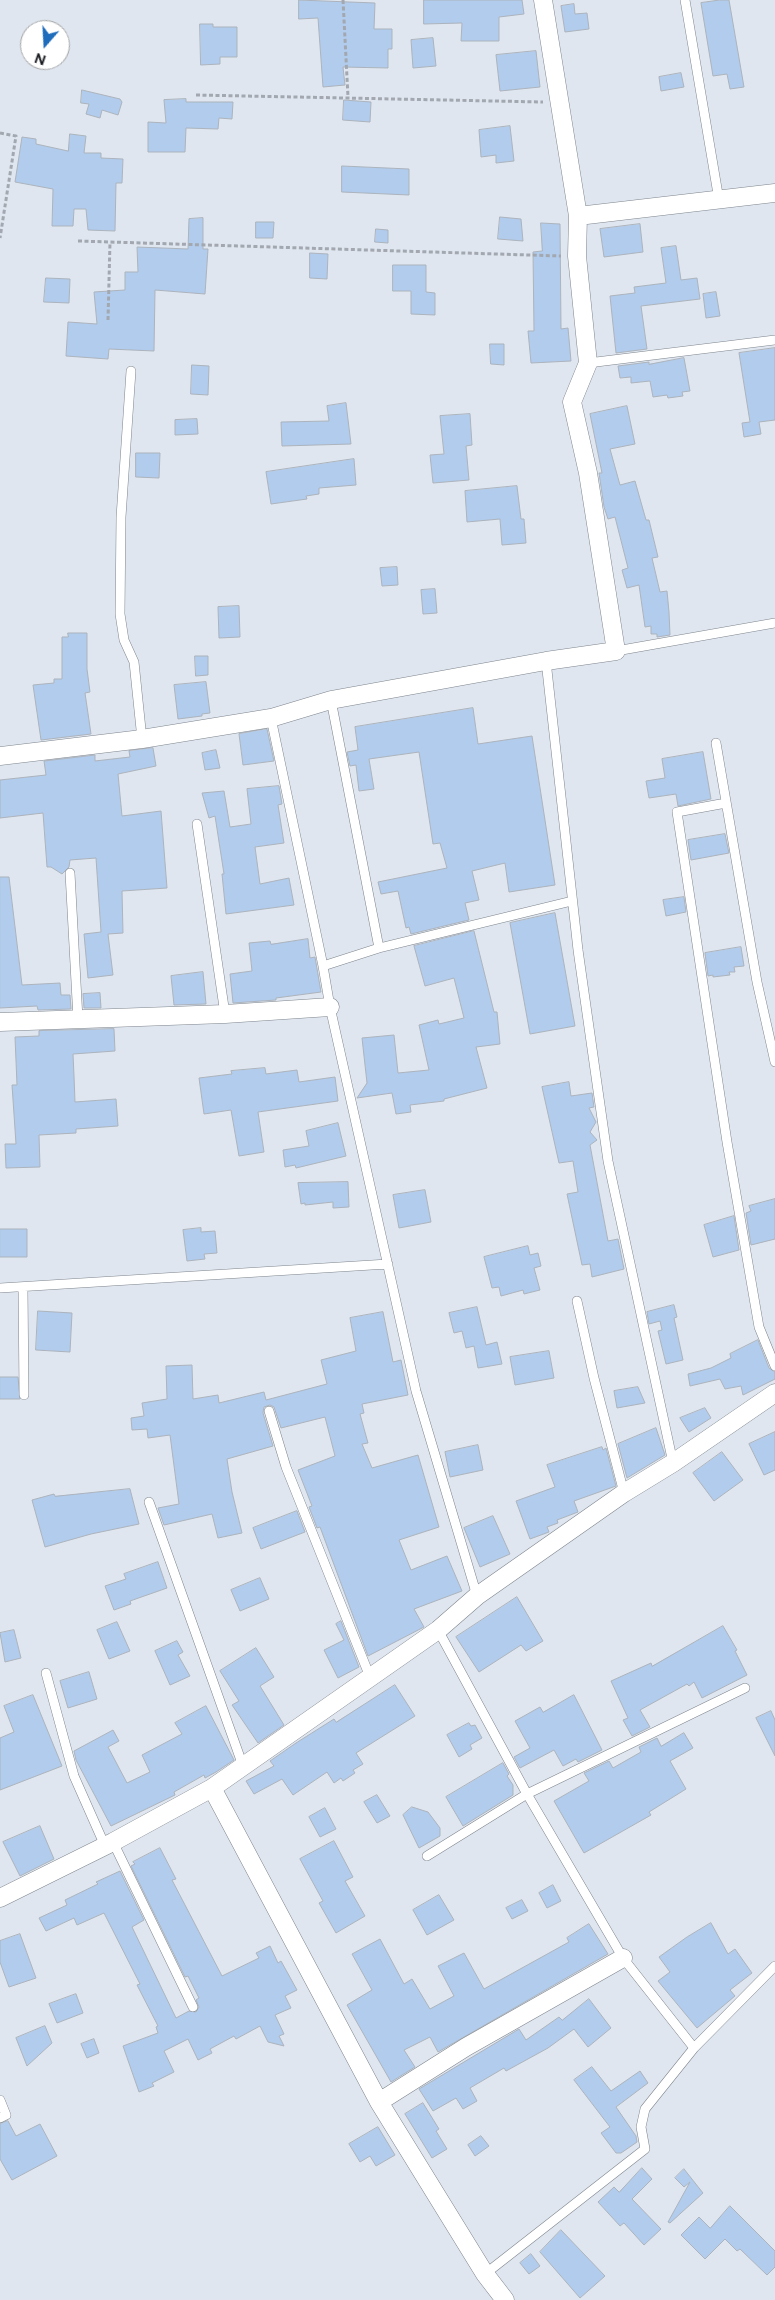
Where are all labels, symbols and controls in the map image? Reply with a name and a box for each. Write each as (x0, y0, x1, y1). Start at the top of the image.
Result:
north arrow (20, 20, 70, 70)
text: N (32, 49, 48, 69)

